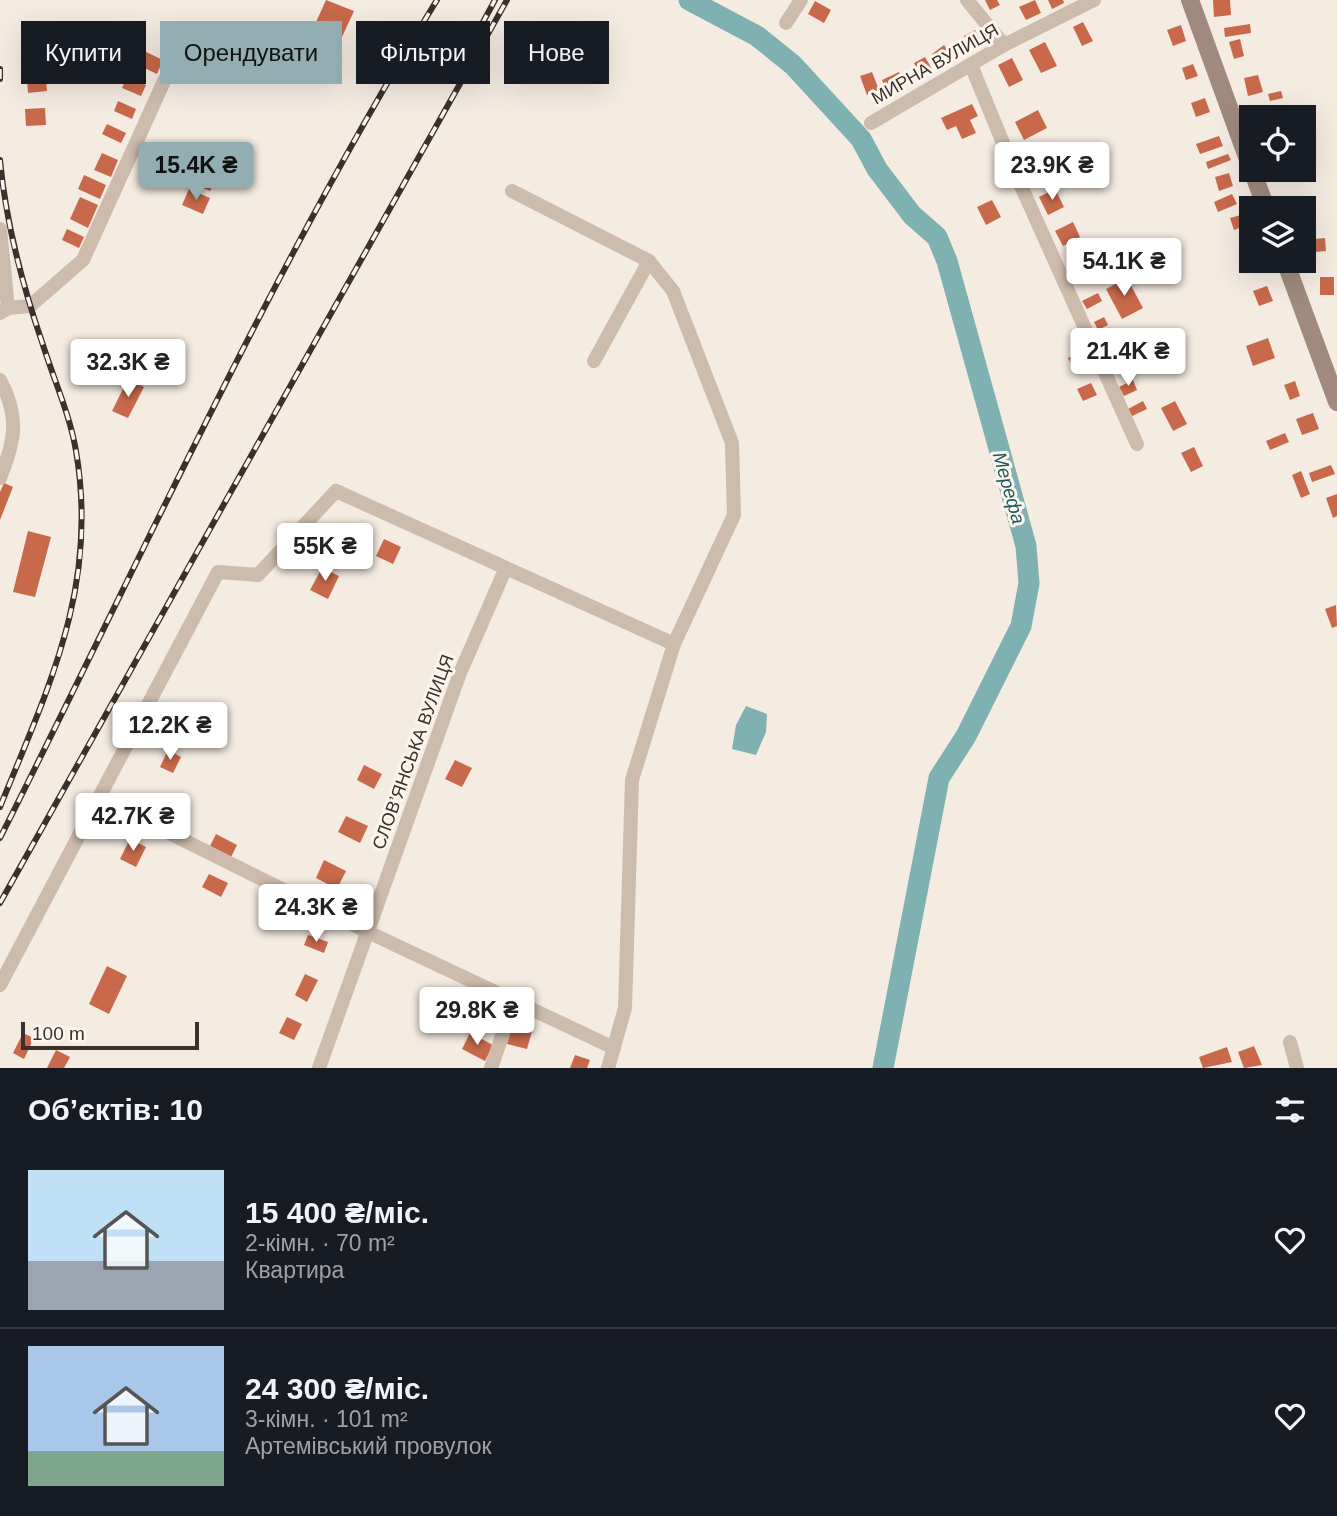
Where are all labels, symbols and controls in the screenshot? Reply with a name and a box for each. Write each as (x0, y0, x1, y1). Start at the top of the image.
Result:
street label: МИРНА ВУЛИЦЯ (868, 20, 1002, 108)
chip: Купити (21, 21, 146, 84)
chip: Орендувати (160, 21, 342, 84)
chip: Фільтри (356, 21, 490, 84)
chip: Нове (504, 21, 609, 84)
map controls (1239, 105, 1316, 273)
button: locate (1239, 105, 1316, 182)
pin: 15.4K ₴ (131, 142, 261, 202)
pin: 23.9K ₴ (987, 142, 1117, 202)
text: 15.4K ₴ (154, 152, 238, 178)
text: 23.9K ₴ (1010, 152, 1094, 178)
button: layers (1239, 196, 1316, 273)
pin: 54.1K ₴ (1059, 238, 1189, 298)
text: 54.1K ₴ (1082, 248, 1166, 274)
pin: 21.4K ₴ (1063, 328, 1193, 388)
text: 21.4K ₴ (1086, 338, 1170, 364)
pin: 32.3K ₴ (63, 340, 193, 399)
text: 32.3K ₴ (86, 349, 170, 375)
water label: Мерефа (989, 450, 1029, 526)
pin: 55K ₴ (276, 524, 374, 583)
text: 55K ₴ (293, 533, 357, 559)
street label: СЛОВ’ЯНСЬКА ВУЛИЦЯ (368, 652, 458, 852)
pin: 12.2K ₴ (105, 702, 235, 762)
text: 12.2K ₴ (128, 712, 212, 738)
pin: 42.7K ₴ (68, 794, 198, 853)
text: 42.7K ₴ (91, 803, 175, 829)
pin: 24.3K ₴ (251, 884, 381, 944)
text: 24.3K ₴ (274, 894, 358, 920)
pin: 29.8K ₴ (412, 988, 542, 1047)
text: 29.8K ₴ (435, 997, 519, 1023)
scale bar (21, 1019, 200, 1051)
text: 100 m (32, 1023, 85, 1044)
icon: filters (1271, 1091, 1309, 1129)
text: Об’єктів: 10 (28, 1093, 203, 1126)
text: 15 400 ₴/міс. (245, 1196, 429, 1229)
icon: home (84, 1198, 168, 1282)
icon: heart (1271, 1221, 1309, 1259)
text: 2-кімн. · 70 m² (245, 1230, 395, 1256)
text: Квартира (245, 1257, 344, 1283)
text: 24 300 ₴/міс. (245, 1372, 429, 1405)
icon: home (84, 1374, 168, 1458)
icon: heart (1271, 1397, 1309, 1435)
text: 3-кімн. · 101 m² (245, 1406, 408, 1432)
text: Артемівський провулок (245, 1433, 492, 1459)

